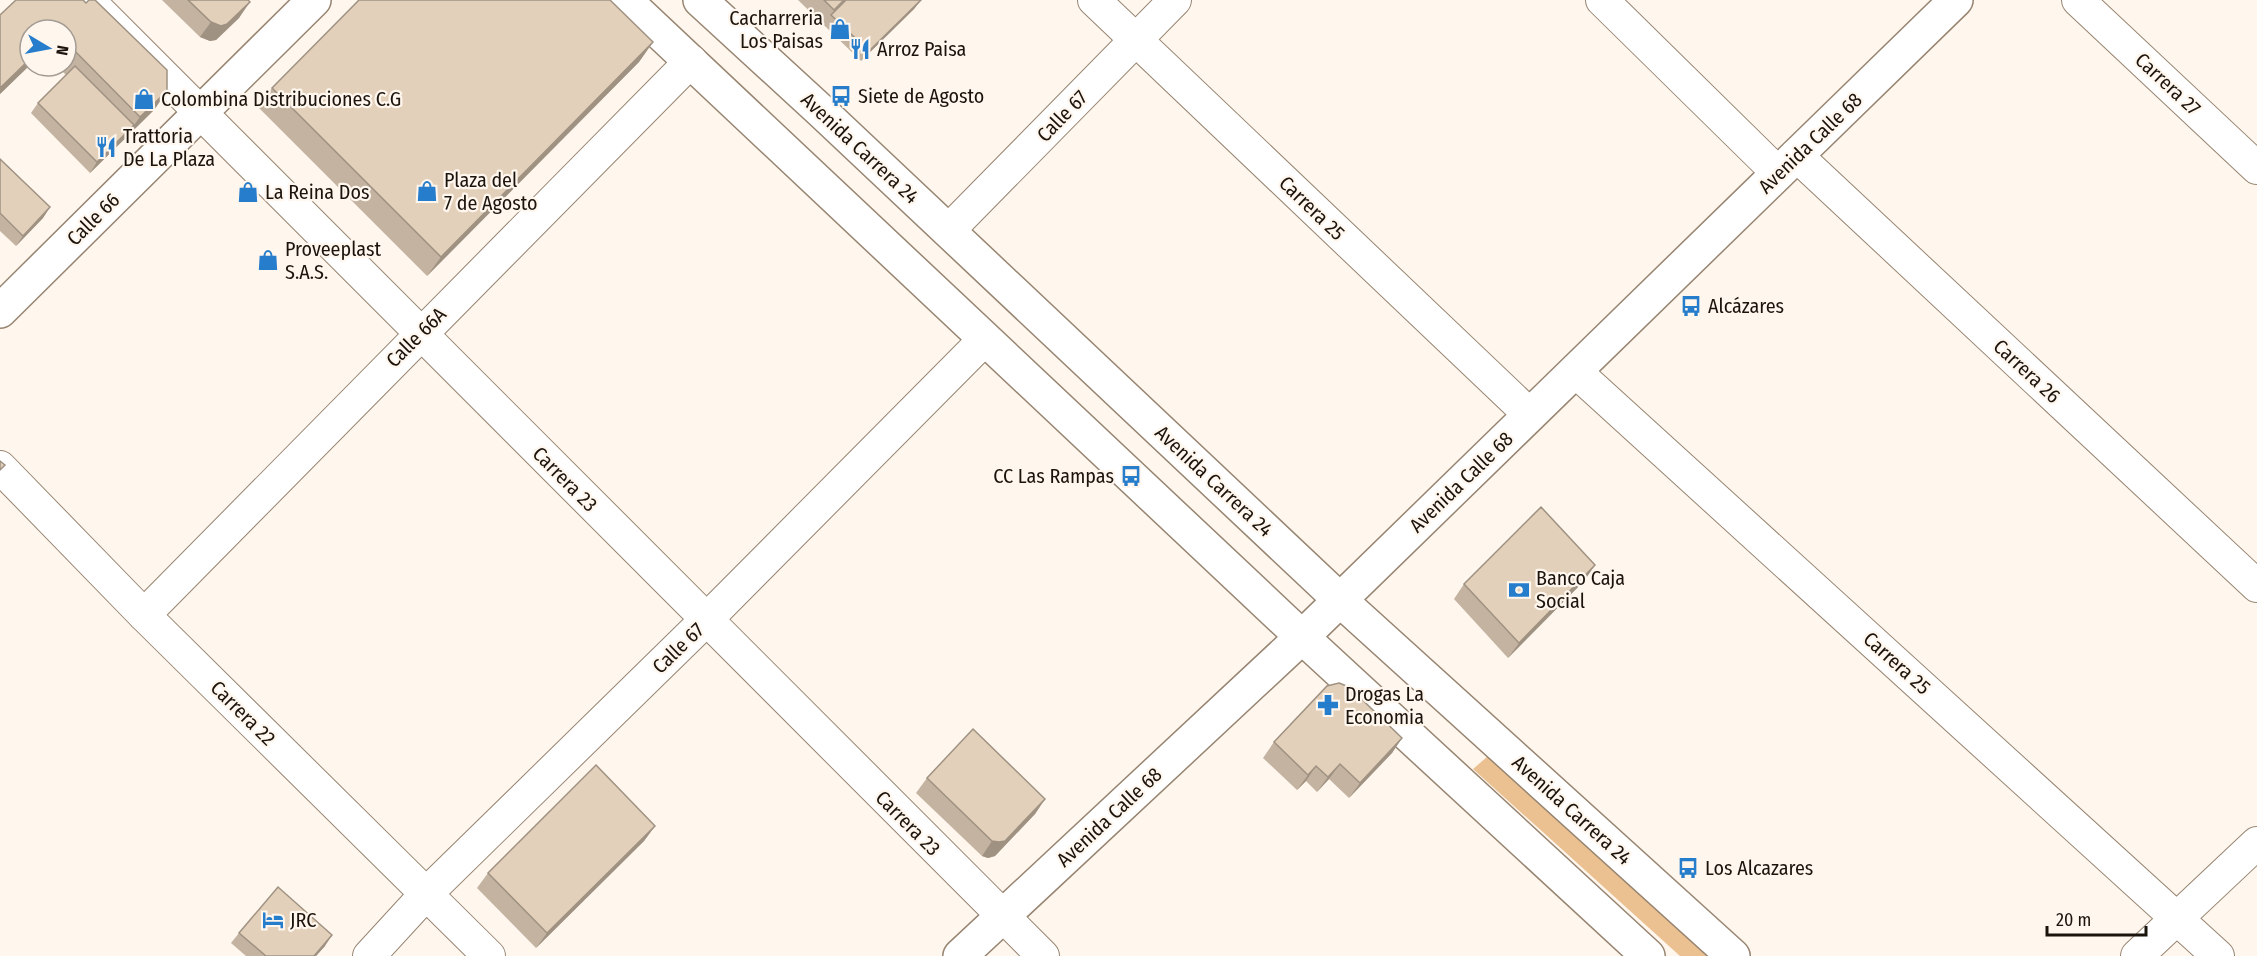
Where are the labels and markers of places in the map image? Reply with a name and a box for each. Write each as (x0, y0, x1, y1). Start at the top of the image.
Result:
place label: Cacharreria Los Paisas (729, 6, 823, 53)
shop icon: Cacharreria Los Paisas (828, 17, 852, 41)
restaurant icon: Arroz Paisa (848, 37, 872, 61)
place label: Arroz Paisa (877, 37, 966, 61)
bus stop icon: Siete de Agosto (829, 84, 853, 108)
place label: Siete de Agosto (858, 84, 984, 108)
shop icon: Colombina Distribuciones C.G (132, 87, 156, 111)
place label: Colombina Distribuciones C.G (161, 87, 401, 111)
place label: Trattoria De La Plaza (123, 124, 215, 171)
restaurant icon: Trattoria De La Plaza (94, 135, 118, 159)
place label: Plaza del 7 de Agosto (444, 168, 538, 215)
shop icon: Plaza del 7 de Agosto (415, 179, 439, 203)
shop icon: La Reina Dos (236, 180, 260, 204)
place label: La Reina Dos (265, 180, 369, 204)
place label: Proveeplast S.A.S. (285, 237, 382, 284)
shop icon: Proveeplast S.A.S. (256, 248, 280, 272)
bus stop icon: Alcázares (1679, 294, 1703, 318)
place label: Alcázares (1708, 294, 1784, 318)
place label: CC Las Rampas (993, 464, 1114, 488)
bus stop icon: CC Las Rampas (1119, 464, 1143, 488)
place label: Banco Caja Social (1536, 566, 1625, 613)
bank icon: Banco Caja Social (1507, 578, 1531, 602)
place label: Drogas La Economia (1345, 682, 1424, 729)
pharmacy icon: Drogas La Economia (1316, 693, 1340, 717)
bus stop icon: Los Alcazares (1676, 856, 1700, 880)
place label: Los Alcazares (1705, 856, 1813, 880)
hotel icon: JRC (261, 908, 285, 932)
place label: JRC (290, 908, 316, 932)

